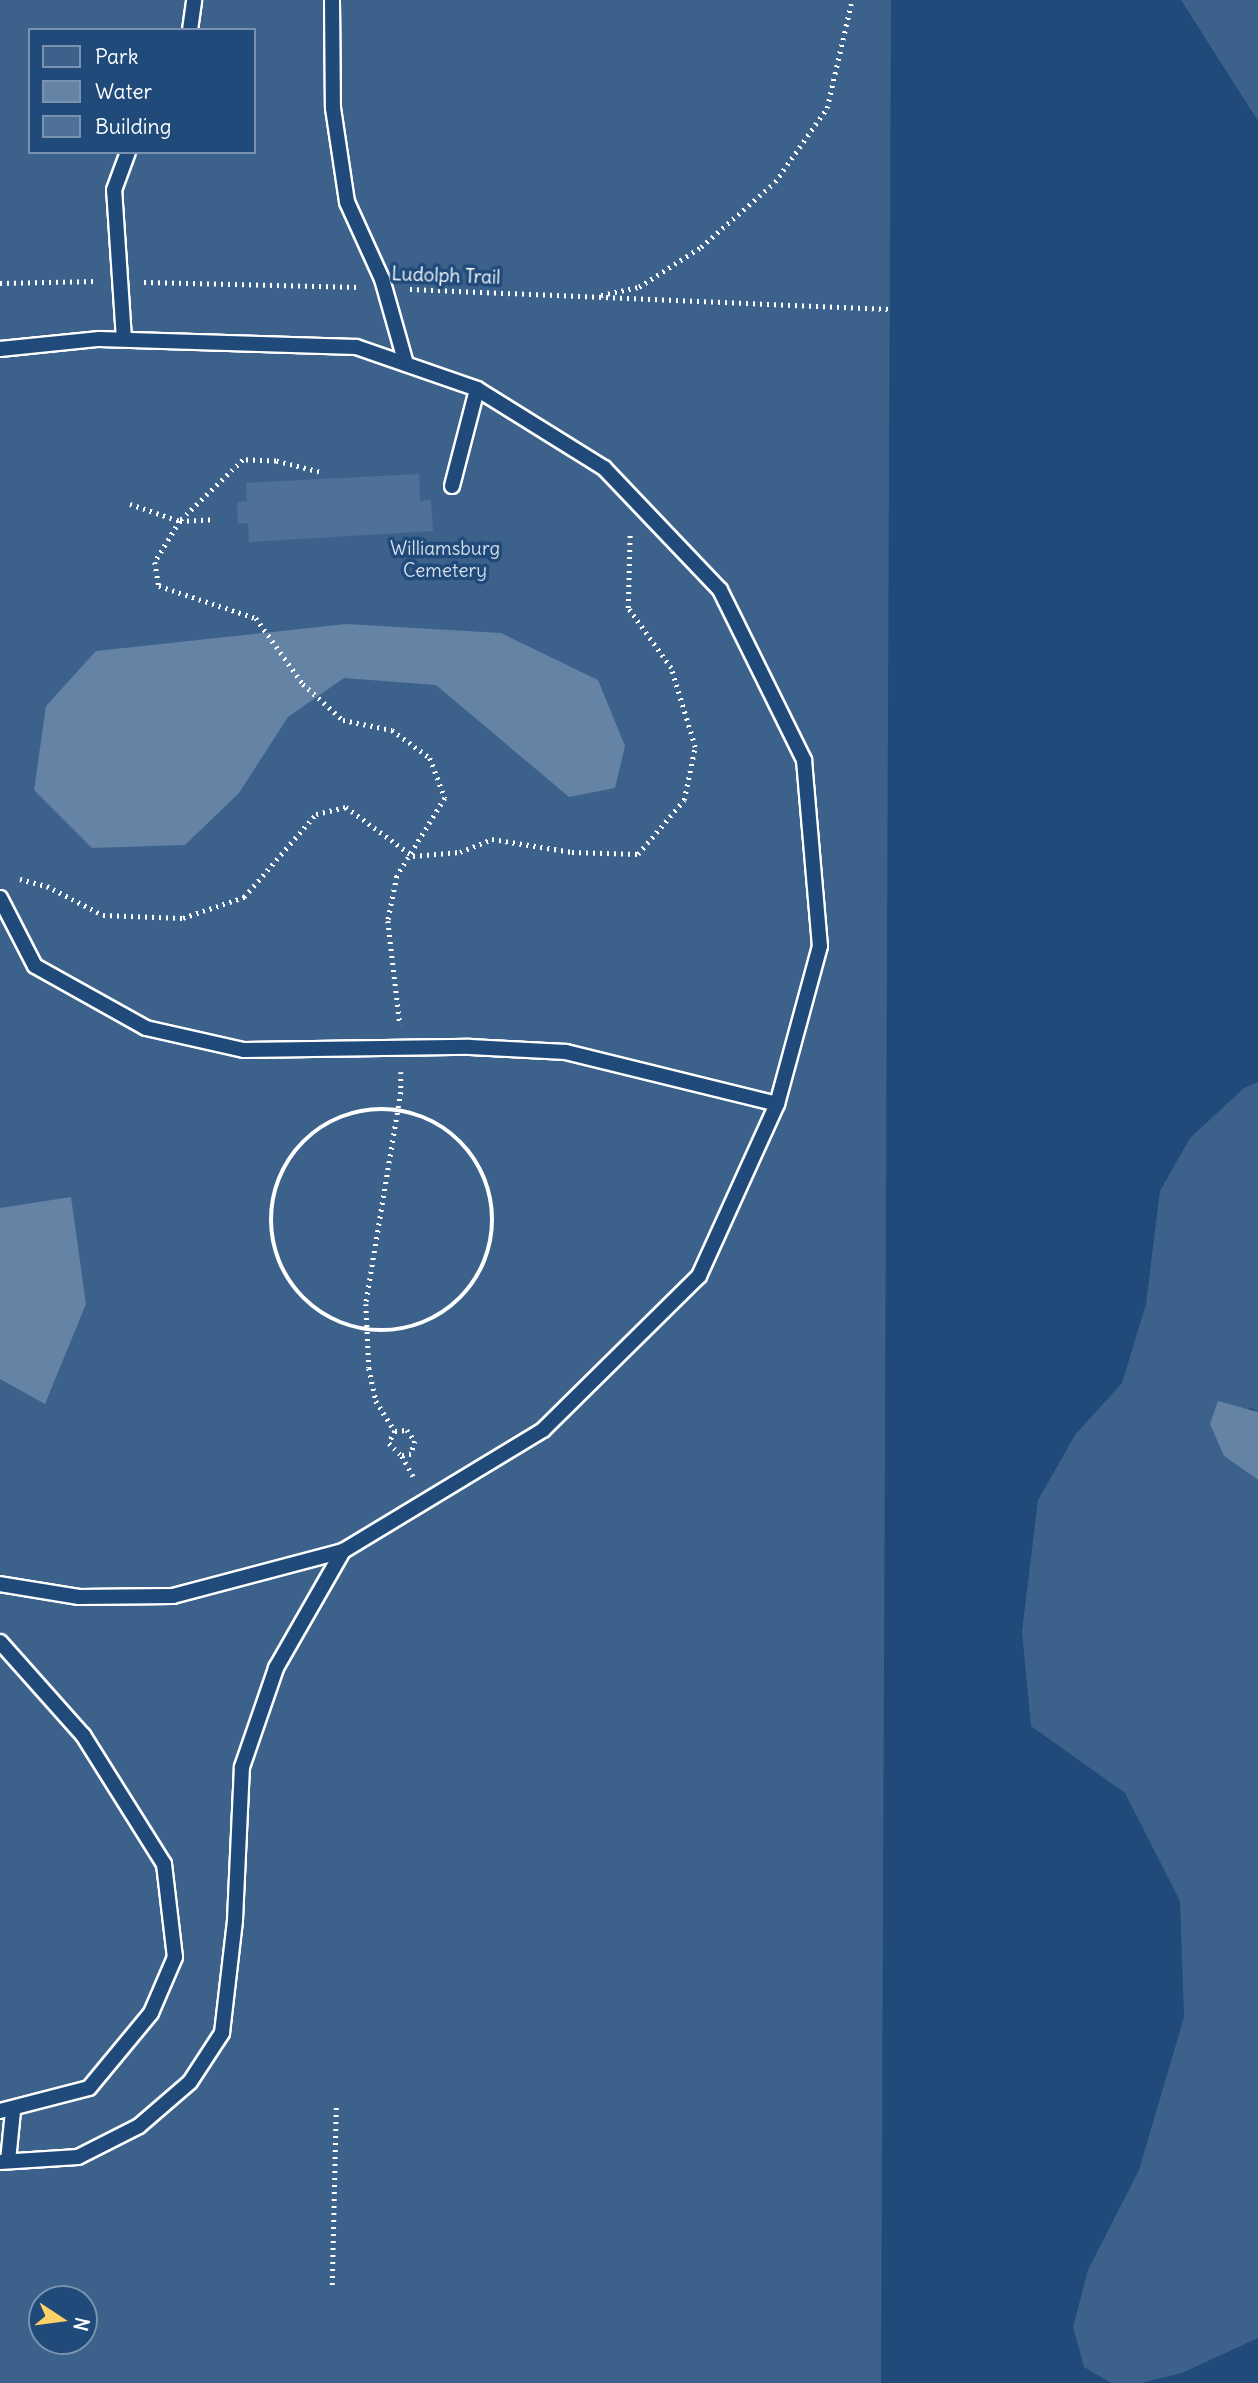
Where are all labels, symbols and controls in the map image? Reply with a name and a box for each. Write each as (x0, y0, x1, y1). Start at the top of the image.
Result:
legend (28, 28, 256, 154)
text: Park (95, 43, 138, 70)
text: Water (95, 78, 152, 105)
text: Building (95, 113, 171, 140)
street label: Ludolph Trail (391, 263, 501, 289)
park label: Williamsburg Cemetery (390, 538, 500, 582)
north arrow (28, 2285, 98, 2355)
text: N (68, 2315, 95, 2333)

